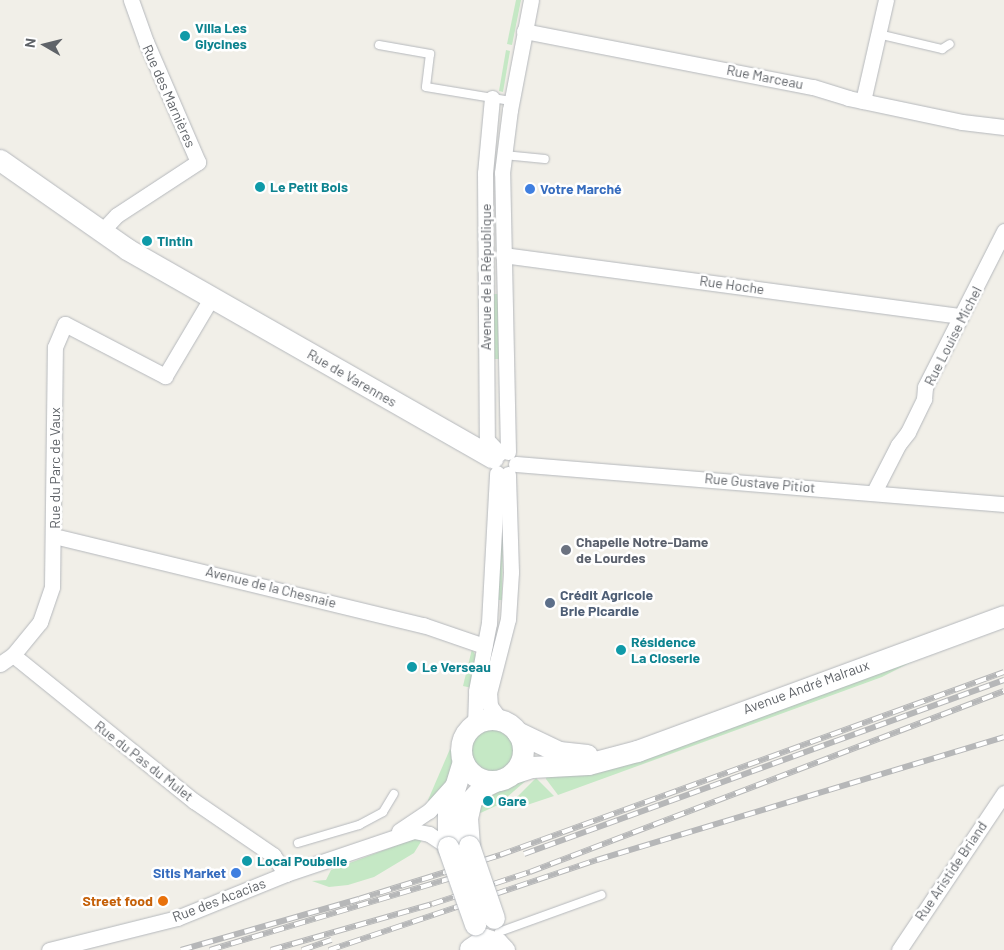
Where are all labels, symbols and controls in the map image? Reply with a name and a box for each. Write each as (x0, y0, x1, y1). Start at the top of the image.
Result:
north arrow (20, 20, 70, 70)
place label: Villa Les Glycines (195, 20, 247, 52)
marker: Villa Les Glycines (179, 30, 191, 42)
text: N (21, 37, 39, 49)
street label: Rue des Marnières (139, 42, 199, 150)
street label: Rue Marceau (725, 61, 805, 93)
place label: Le Petit Bois (270, 179, 348, 195)
marker: Le Petit Bois (254, 181, 266, 193)
place label: Votre Marché (540, 181, 622, 197)
marker: Votre Marché (524, 183, 536, 195)
street label: Avenue de la République (478, 204, 494, 350)
place label: Tintin (157, 233, 193, 249)
marker: Tintin (141, 235, 153, 247)
street label: Rue Hoche (698, 272, 766, 298)
street label: Rue Louise Michel (921, 284, 985, 388)
street label: Rue de Varennes (304, 346, 400, 410)
street label: Rue du Parc de Vaux (47, 407, 63, 529)
street label: Rue Gustave Pitiot (704, 470, 816, 496)
place label: Chapelle Notre-Dame de Lourdes (576, 534, 708, 566)
marker: Chapelle Notre-Dame de Lourdes (560, 544, 572, 556)
street label: Avenue de la Chesnaie (204, 563, 338, 611)
place label: Crédit Agricole Brie Picardie (560, 587, 653, 620)
marker: Crédit Agricole Brie Picardie (544, 597, 556, 609)
place label: Résidence La Closerie (631, 634, 700, 666)
marker: Résidence La Closerie (615, 644, 627, 656)
street label: Avenue André Malraux (741, 656, 871, 718)
place label: Le Verseau (422, 659, 491, 675)
marker: Le Verseau (406, 661, 418, 673)
street label: Rue du Pas du Mulet (91, 717, 197, 805)
place label: Gare (498, 793, 527, 809)
marker: Gare (482, 795, 494, 807)
street label: Rue Aristide Briand (911, 818, 991, 924)
place label: Local Poubelle (257, 853, 347, 869)
marker: Local Poubelle (241, 855, 253, 867)
place label: Sitis Market (153, 865, 226, 881)
marker: Sitis Market (230, 867, 242, 879)
street label: Rue des Acacias (170, 875, 268, 925)
place label: Street food (82, 893, 153, 909)
marker: Street food (157, 895, 169, 907)

